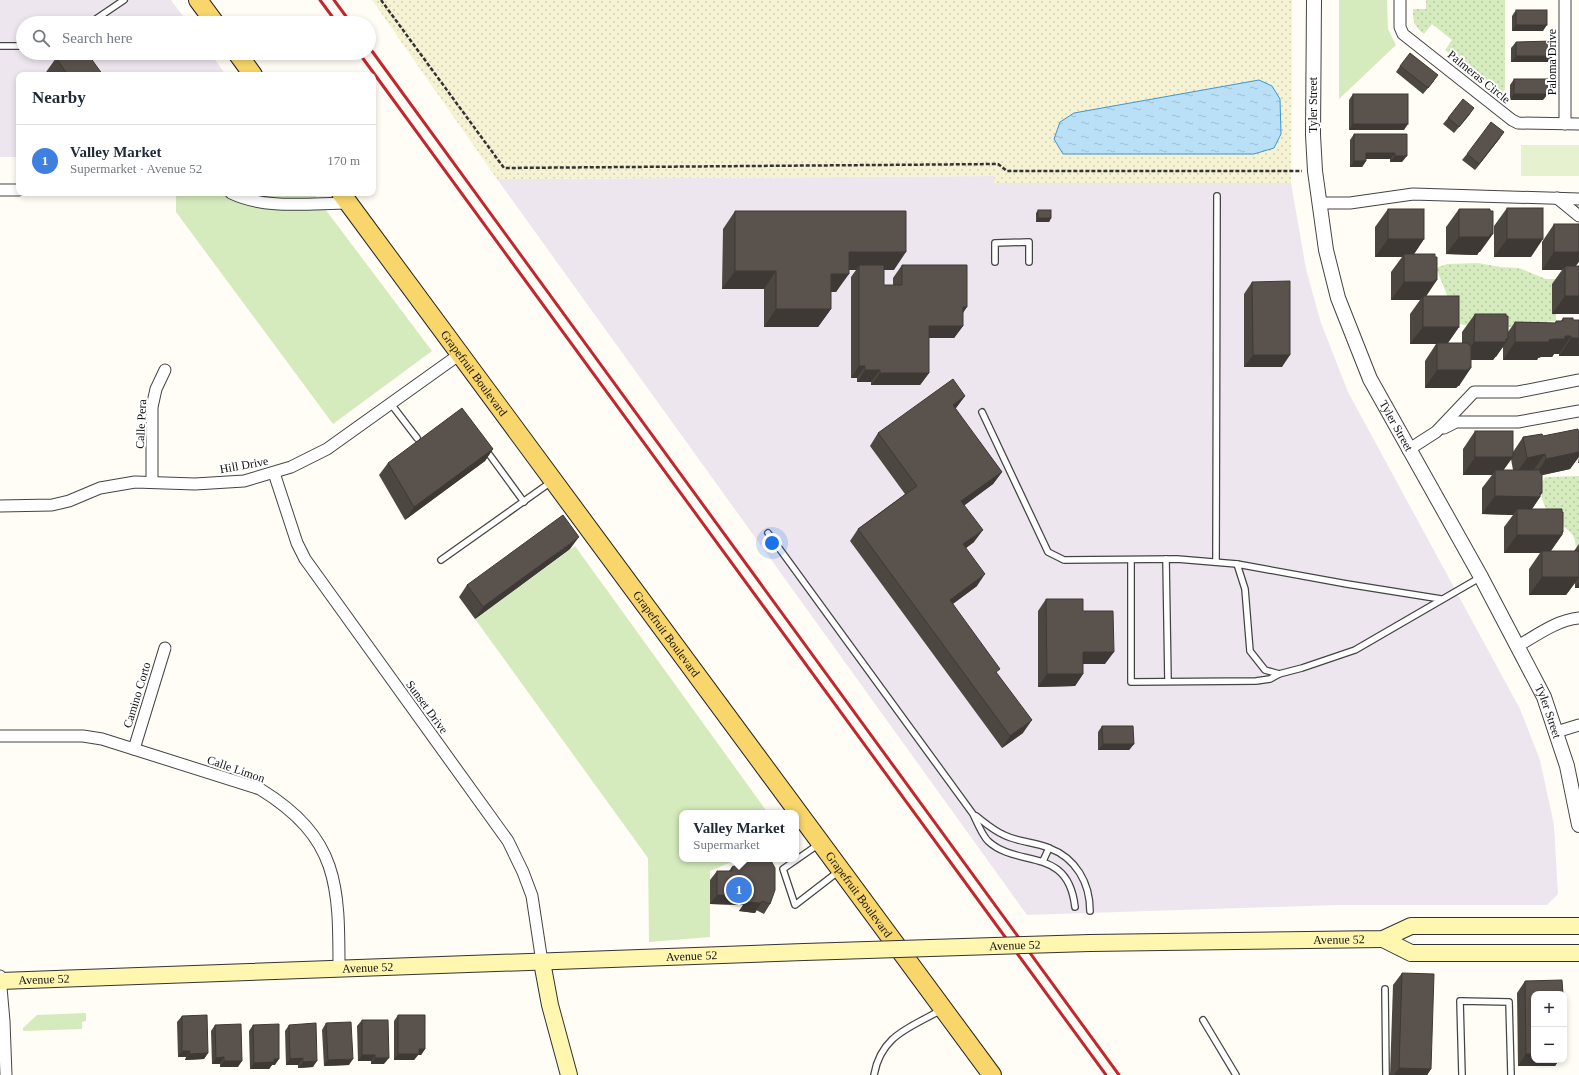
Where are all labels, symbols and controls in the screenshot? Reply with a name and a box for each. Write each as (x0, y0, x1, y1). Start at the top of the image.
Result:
search box (16, 16, 376, 60)
icon: search (30, 27, 52, 49)
street label: Paloma Drive (1545, 29, 1559, 95)
text: Search here (62, 30, 132, 46)
street label: Palmeras Circle (1445, 48, 1513, 106)
street label: Tyler Street (1306, 76, 1320, 133)
text: Nearby (32, 88, 86, 107)
text: Valley Market (70, 144, 162, 160)
text: 1 (42, 153, 48, 168)
text: 170 m (327, 153, 360, 168)
text: Supermarket · Avenue 52 (70, 161, 202, 176)
street label: Grapefruit Boulevard (438, 328, 510, 419)
street label: Calle Pera (133, 398, 149, 449)
street label: Tyler Street (1376, 398, 1416, 454)
street label: Hill Drive (219, 454, 269, 476)
your location (762, 533, 782, 553)
street label: Grapefruit Boulevard (630, 588, 703, 680)
street label: Camino Corto (120, 660, 154, 730)
street label: Sunset Drive (403, 678, 451, 736)
street label: Tyler Street (1532, 682, 1565, 741)
street label: Calle Limon (205, 753, 267, 785)
popup (679, 810, 799, 862)
text: Valley Market (693, 820, 785, 836)
text: Supermarket (693, 837, 760, 852)
street label: Grapefruit Boulevard (823, 849, 895, 940)
pin: 1 (726, 875, 752, 905)
street label: Avenue 52 (1313, 932, 1365, 947)
street label: Avenue 52 (989, 938, 1041, 953)
street label: Avenue 52 (666, 948, 718, 964)
street label: Avenue 52 (342, 960, 394, 976)
street label: Avenue 52 (18, 971, 70, 987)
map controls (1531, 991, 1567, 1063)
button: + (1531, 991, 1567, 1027)
button: − (1531, 1027, 1567, 1063)

